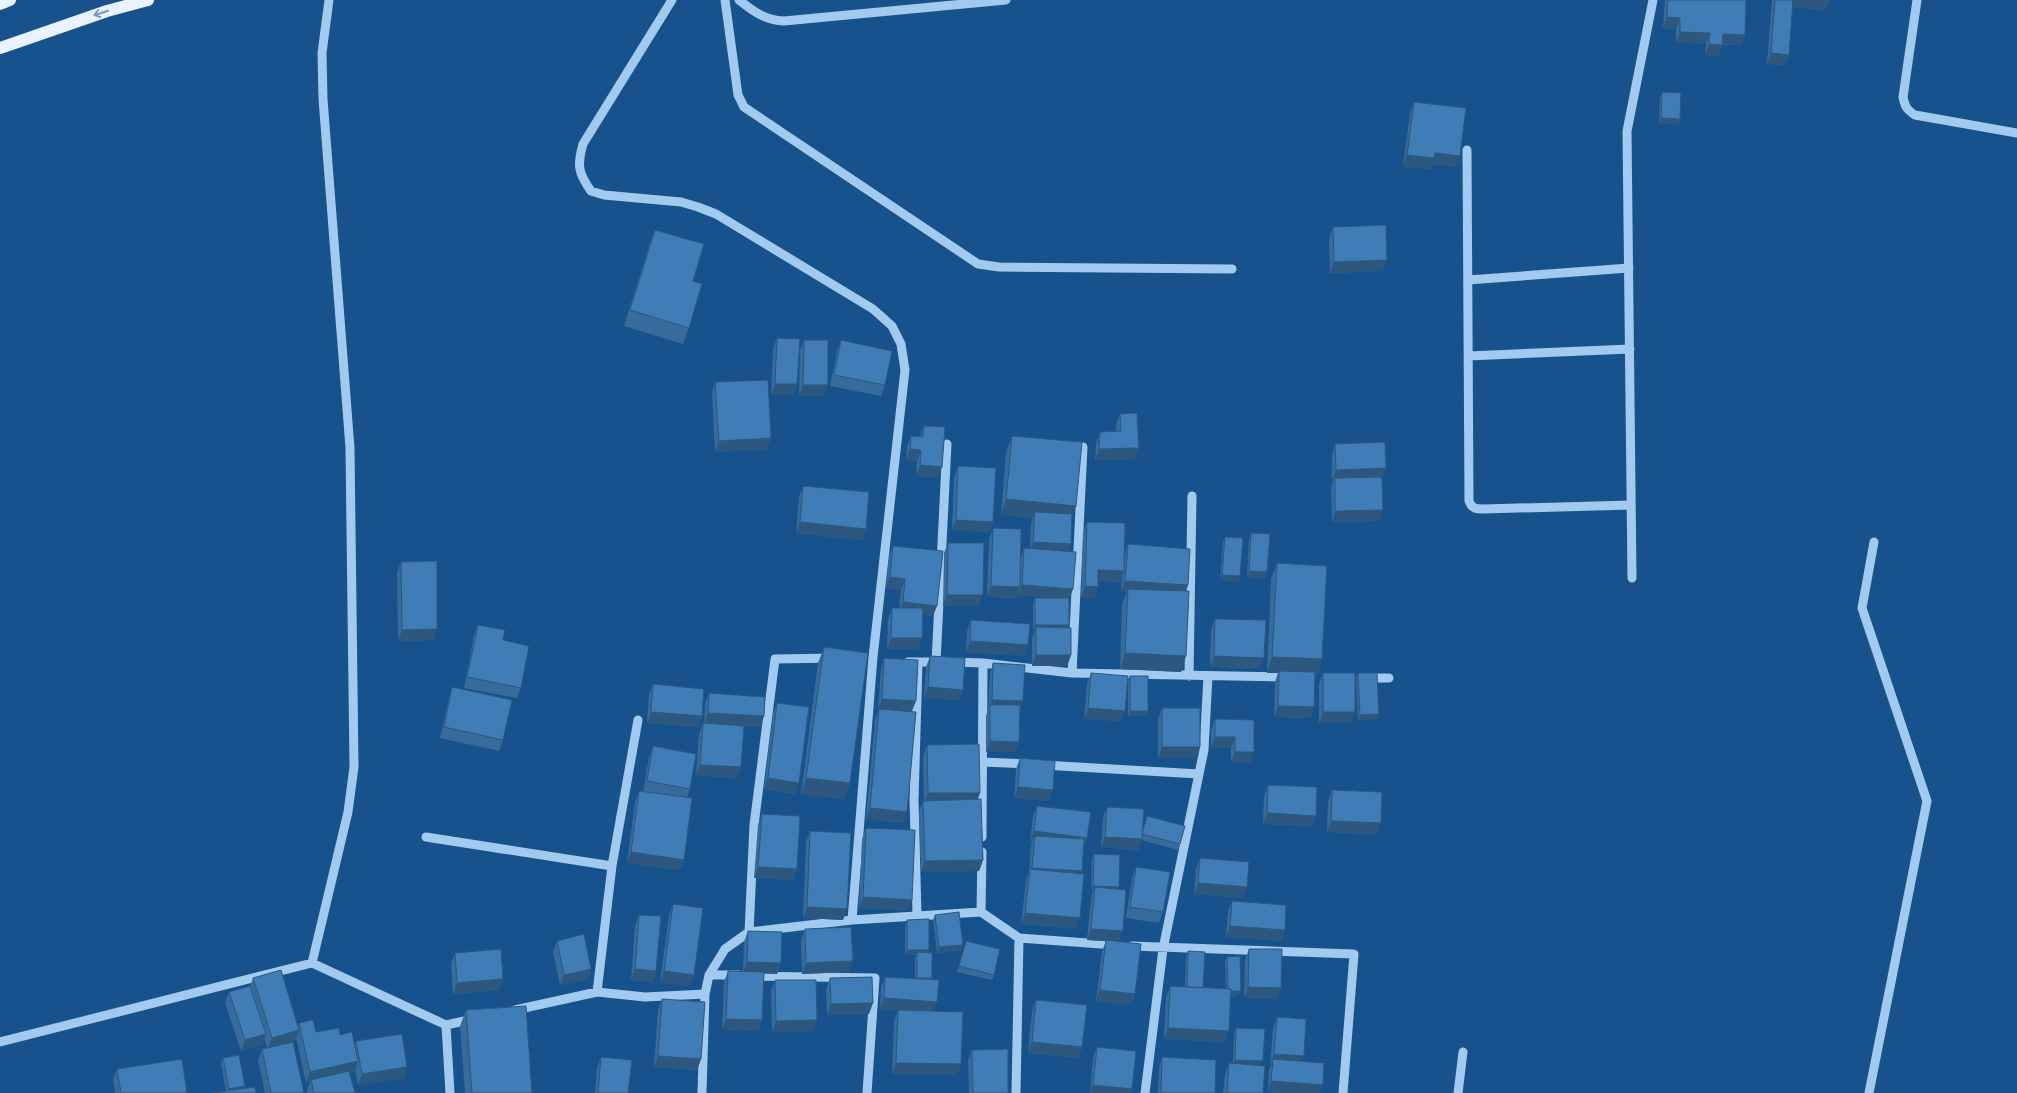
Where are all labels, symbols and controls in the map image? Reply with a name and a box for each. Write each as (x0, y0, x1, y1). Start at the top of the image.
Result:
one-way arrow (94, 9, 110, 18)

